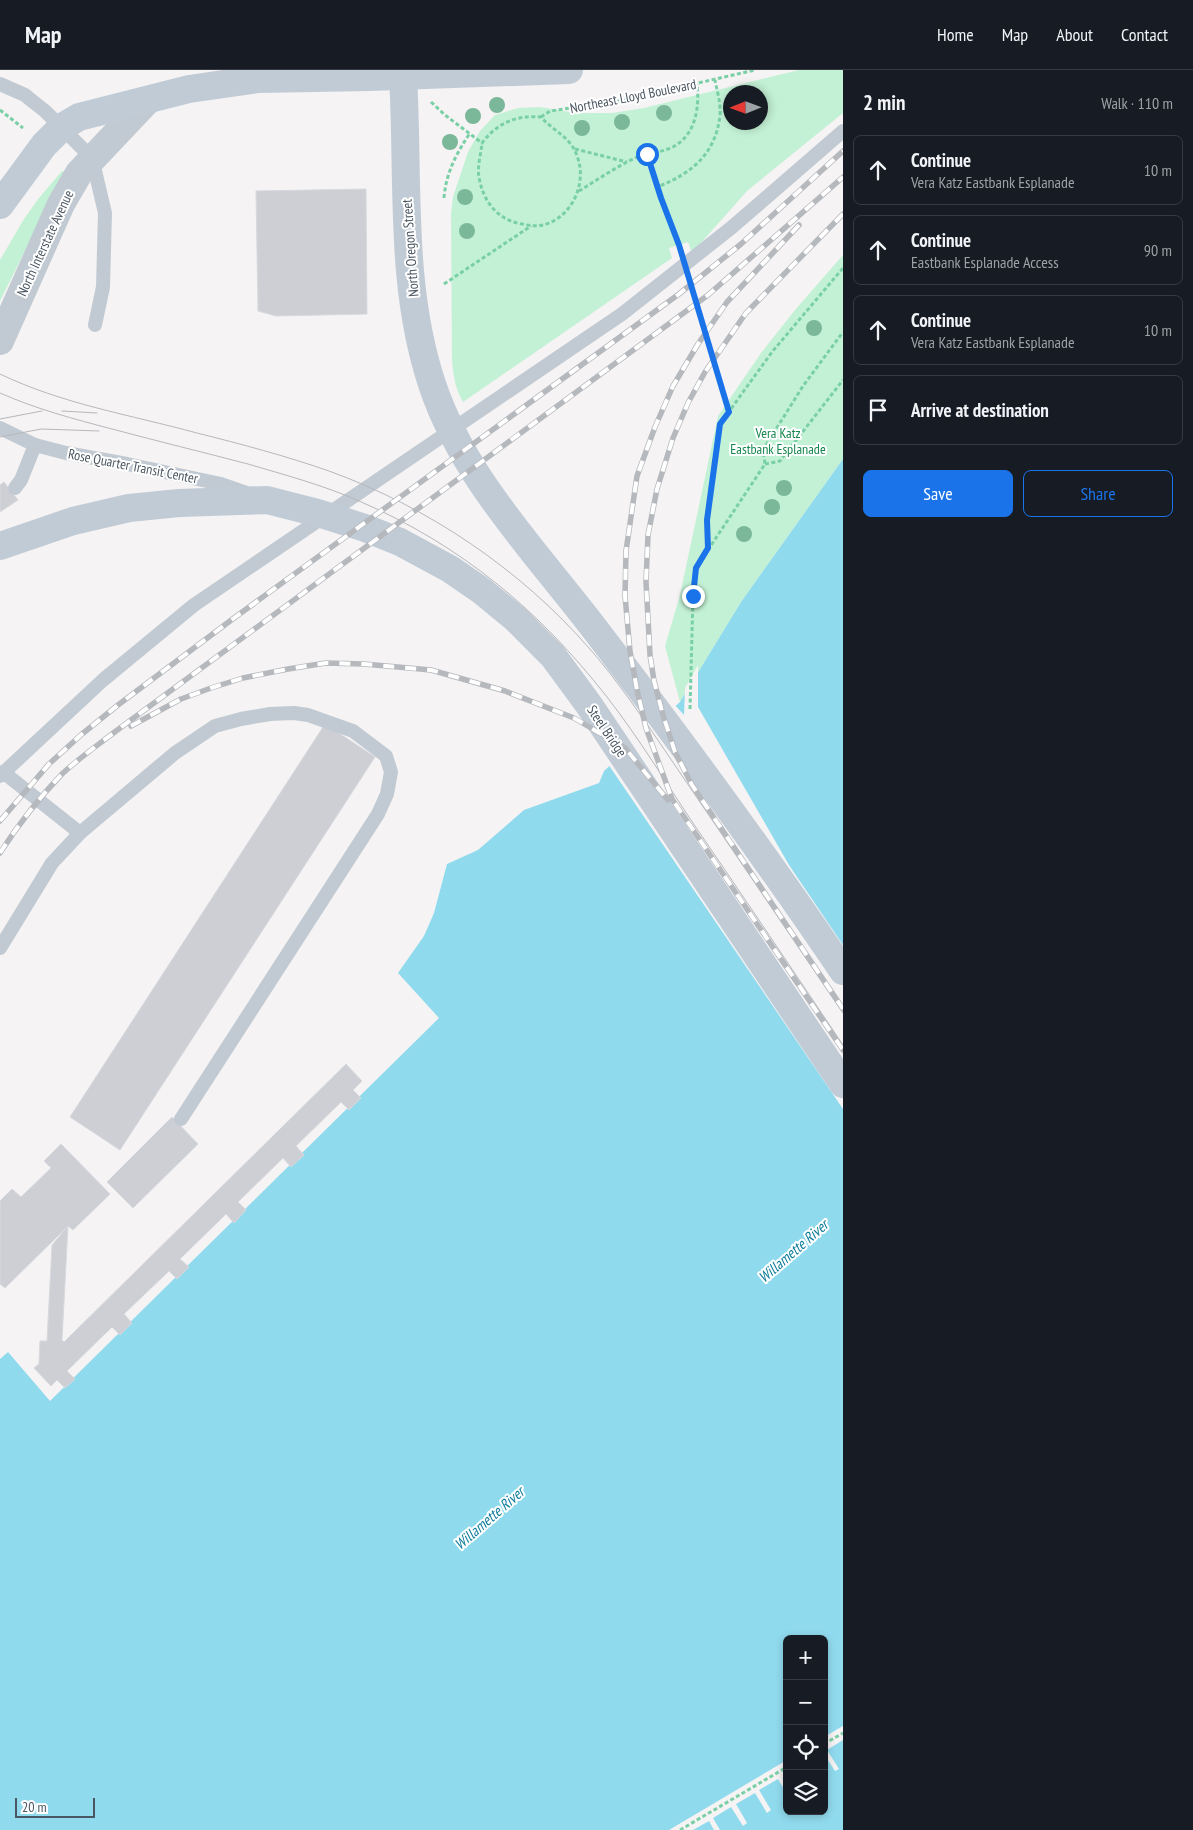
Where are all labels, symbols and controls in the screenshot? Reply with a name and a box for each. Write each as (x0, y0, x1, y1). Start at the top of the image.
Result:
text: Map (25, 19, 62, 50)
text: Home (937, 23, 974, 46)
text: Map (1002, 23, 1028, 46)
text: About (1056, 23, 1093, 46)
text: Contact (1121, 23, 1168, 46)
street label: Northeast Lloyd Boulevard (568, 75, 698, 117)
north arrow (723, 85, 768, 130)
text: 2 min (863, 89, 905, 116)
text: Walk · 110 m (1101, 93, 1173, 113)
route start (636, 143, 659, 166)
text: Continue (911, 148, 971, 172)
icon: ahead (864, 156, 892, 184)
text: 10 m (1144, 160, 1172, 180)
text: Vera Katz Eastbank Esplanade (911, 172, 1075, 192)
street label: North Interstate Avenue (12, 187, 78, 299)
street label: North Oregon Street (398, 198, 422, 298)
text: Continue (911, 228, 971, 252)
icon: ahead (864, 236, 892, 264)
text: 90 m (1144, 240, 1172, 260)
text: Eastbank Esplanade Access (911, 252, 1059, 272)
text: Continue (911, 308, 971, 332)
icon: ahead (864, 316, 892, 344)
text: 10 m (1144, 320, 1172, 340)
text: Vera Katz Eastbank Esplanade (911, 332, 1075, 352)
icon: arrive (864, 396, 892, 424)
text: Arrive at destination (911, 398, 1049, 422)
park label: Vera Katz Eastbank Esplanade (730, 424, 826, 458)
street label: Rose Quarter Transit Center (67, 445, 200, 487)
button: Save (863, 470, 1013, 517)
button: Share (1023, 470, 1173, 517)
route end (682, 585, 705, 608)
street label: Steel Bridge (583, 702, 631, 761)
water label: Willamette River (754, 1214, 833, 1287)
water label: Willamette River (450, 1481, 529, 1554)
map controls (783, 1635, 828, 1815)
button: + (783, 1635, 828, 1680)
button: − (783, 1680, 828, 1725)
button: locate (783, 1725, 828, 1770)
button: layers (783, 1770, 828, 1815)
scale bar (15, 1795, 95, 1818)
text: 20 m (22, 1798, 47, 1816)

